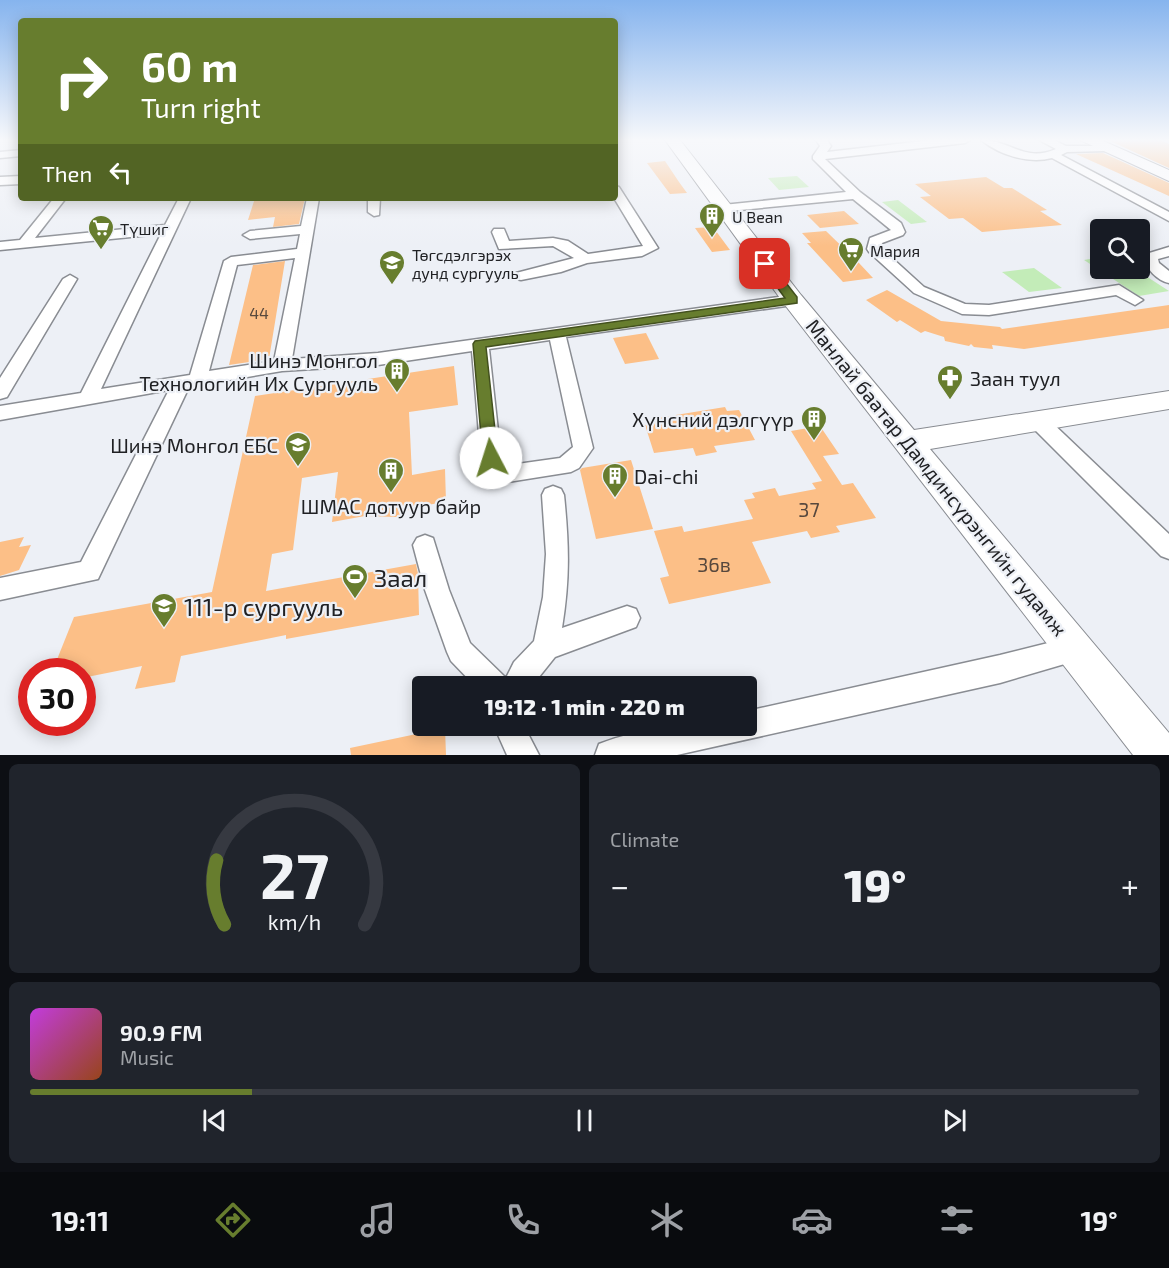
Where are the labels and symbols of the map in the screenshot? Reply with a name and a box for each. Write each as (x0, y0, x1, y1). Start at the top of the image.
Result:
building icon: U Bean (697, 201, 727, 239)
place label: U Bean (732, 207, 783, 226)
supermarket icon: Түшиг (86, 213, 116, 251)
place label: Түшиг (120, 219, 169, 238)
supermarket icon: Мария (836, 235, 866, 273)
pin (739, 238, 790, 289)
place label: Мария (870, 241, 920, 260)
place label: Төгсдэлгэрэх дунд сургууль (412, 245, 519, 283)
school or university icon: Төгсдэлгэрэх дунд сургууль (377, 248, 407, 286)
house number: 44 (249, 303, 269, 322)
street label: Манлай баатар Дамдинсүрэнгийн гудамж (801, 314, 1072, 641)
place label: Шинэ Монгол Технологийн Их Сургууль (139, 348, 378, 396)
building icon: Шинэ Монгол Технологийн Их Сургууль (382, 356, 412, 394)
pharmacy icon: Заан туул (935, 363, 965, 401)
place label: Заан туул (970, 366, 1061, 391)
building icon: Хүнсний дэлгүүр (799, 404, 829, 442)
place label: Хүнсний дэлгүүр (632, 407, 794, 431)
position arrow (459, 426, 523, 490)
school or university icon: Шинэ Монгол ЕБС (283, 430, 313, 468)
place label: Шинэ Монгол ЕБС (110, 433, 278, 457)
building icon: ШМАС дотуур байр (376, 456, 406, 494)
building icon: Dai-chi (600, 461, 630, 499)
place label: Dai-chi (634, 464, 699, 488)
place label: ШМАС дотуур байр (301, 494, 481, 519)
house number: 37 (798, 497, 820, 521)
house number: 36в (697, 552, 731, 576)
sports icon: Заал (340, 562, 370, 600)
place label: Заал (374, 563, 427, 592)
school or university icon: 111-р сургууль (149, 591, 179, 629)
place label: 111-р сургууль (184, 592, 343, 622)
speed limit sign: 30 (18, 658, 96, 736)

